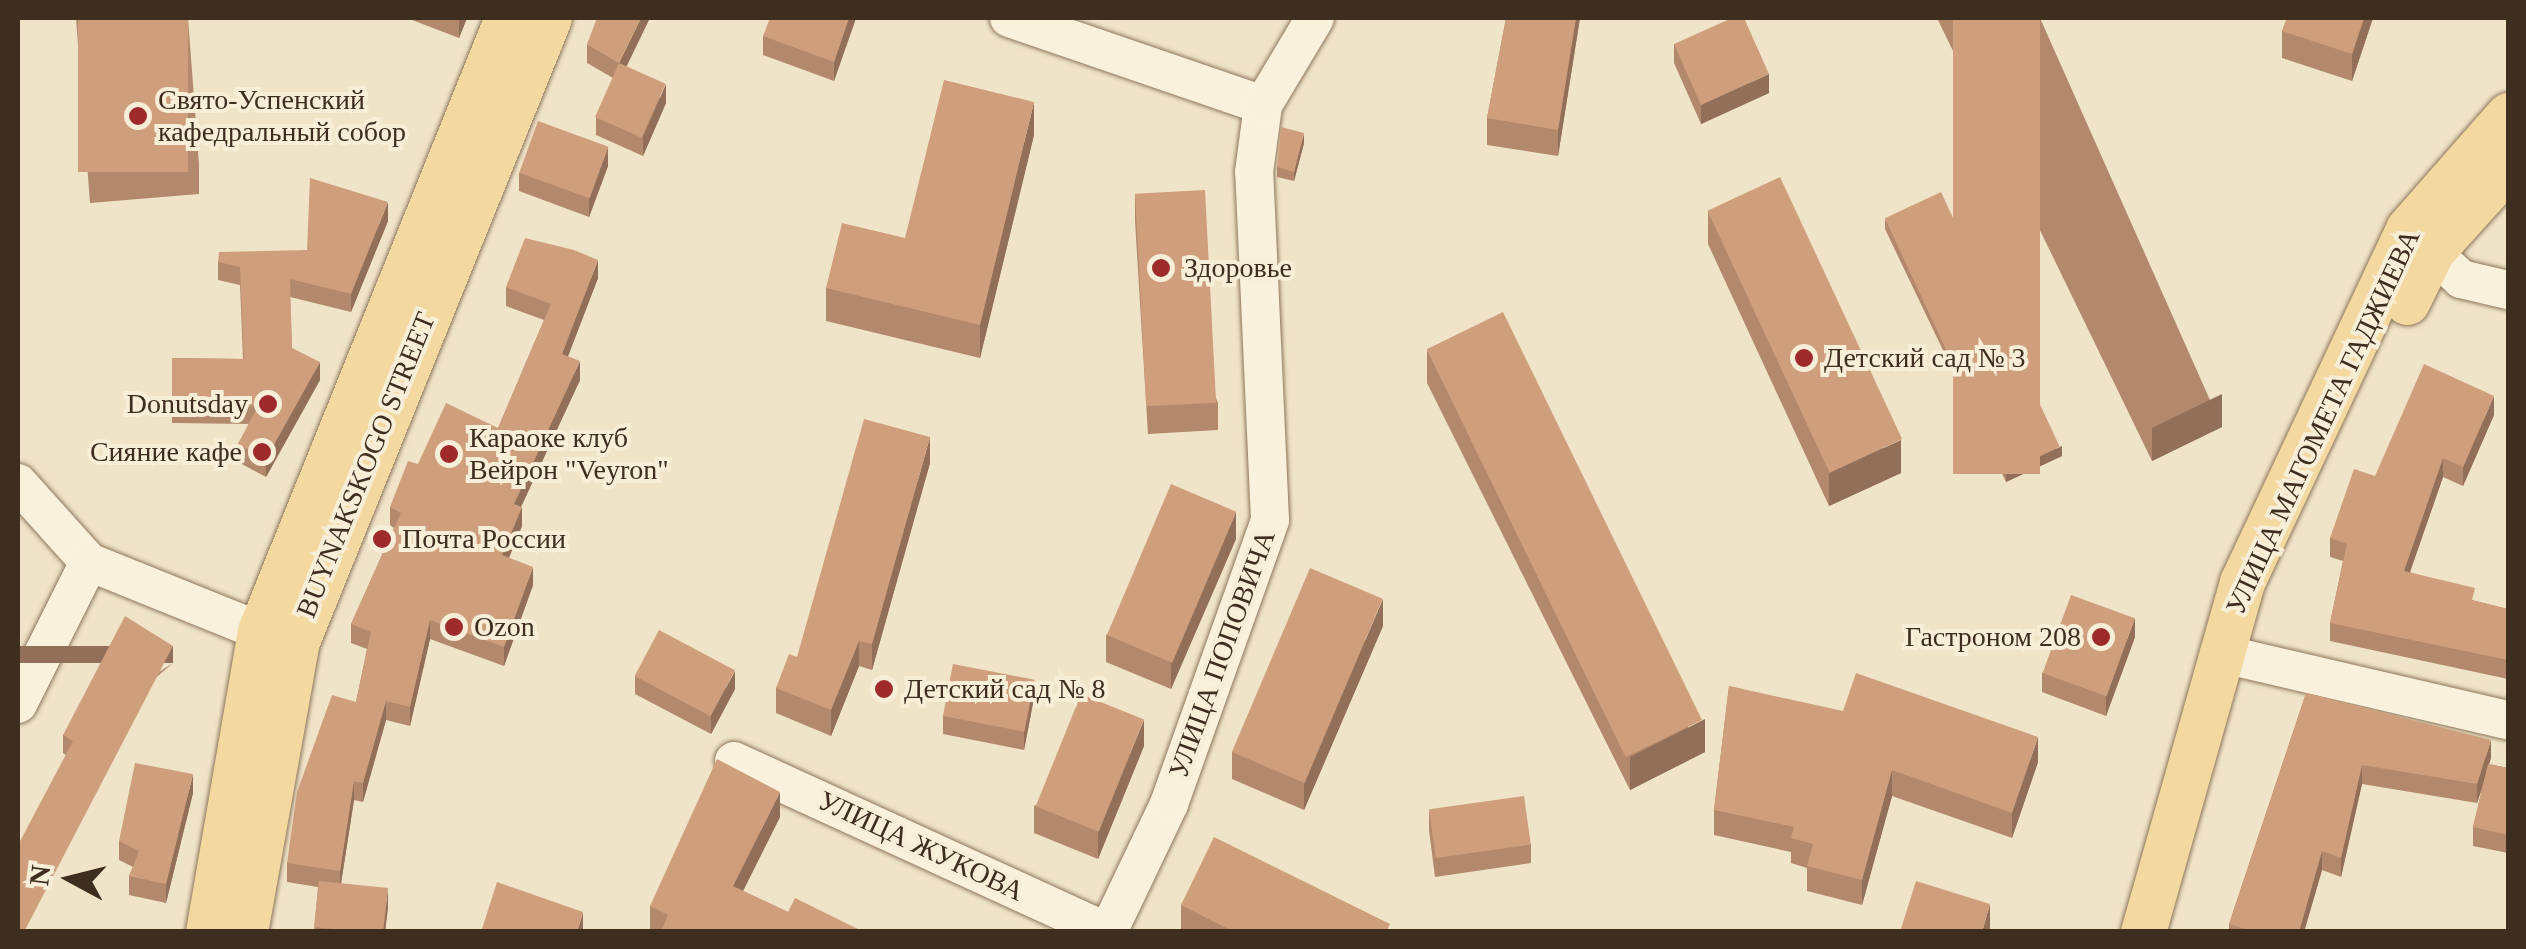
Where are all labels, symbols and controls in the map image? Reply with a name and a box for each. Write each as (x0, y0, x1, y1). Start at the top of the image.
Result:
place label: Свято-Успенский кафедральный собор (158, 83, 406, 149)
marker: Свято-Успенский кафедральный собор (127, 105, 149, 127)
street label: УЛИЦА МАГОМЕТА ГАДЖИЕВА (2219, 224, 2427, 620)
place label: Здоровье (1184, 251, 1292, 285)
marker: Здоровье (1148, 255, 1174, 281)
street label: BUYNAKSKOGO STREET (289, 308, 443, 622)
place label: Детский сад № 3 (1824, 341, 2026, 375)
marker: Детский сад № 3 (1793, 347, 1815, 369)
place label: Donutsday (127, 387, 248, 421)
marker: Donutsday (257, 393, 279, 415)
place label: Караоке клуб Вейрон "Veyron" (469, 421, 669, 487)
place label: Сияние кафе (90, 435, 242, 469)
marker: Сияние кафе (251, 441, 273, 463)
marker: Караоке клуб Вейрон "Veyron" (438, 443, 460, 465)
place label: Почта России (402, 522, 566, 556)
street label: УЛИЦА ПОПОВИЧА (1161, 525, 1283, 783)
marker: Почта России (371, 528, 393, 550)
place label: Ozon (474, 610, 535, 644)
marker: Ozon (443, 616, 465, 638)
place label: Гастроном 208 (1905, 620, 2081, 654)
marker: Гастроном 208 (2090, 626, 2112, 648)
place label: Детский сад № 8 (904, 672, 1106, 706)
marker: Детский сад № 8 (873, 678, 895, 700)
street label: УЛИЦА ЖУКОВА (813, 784, 1029, 908)
north arrow (20, 829, 120, 929)
text: N (23, 863, 56, 887)

